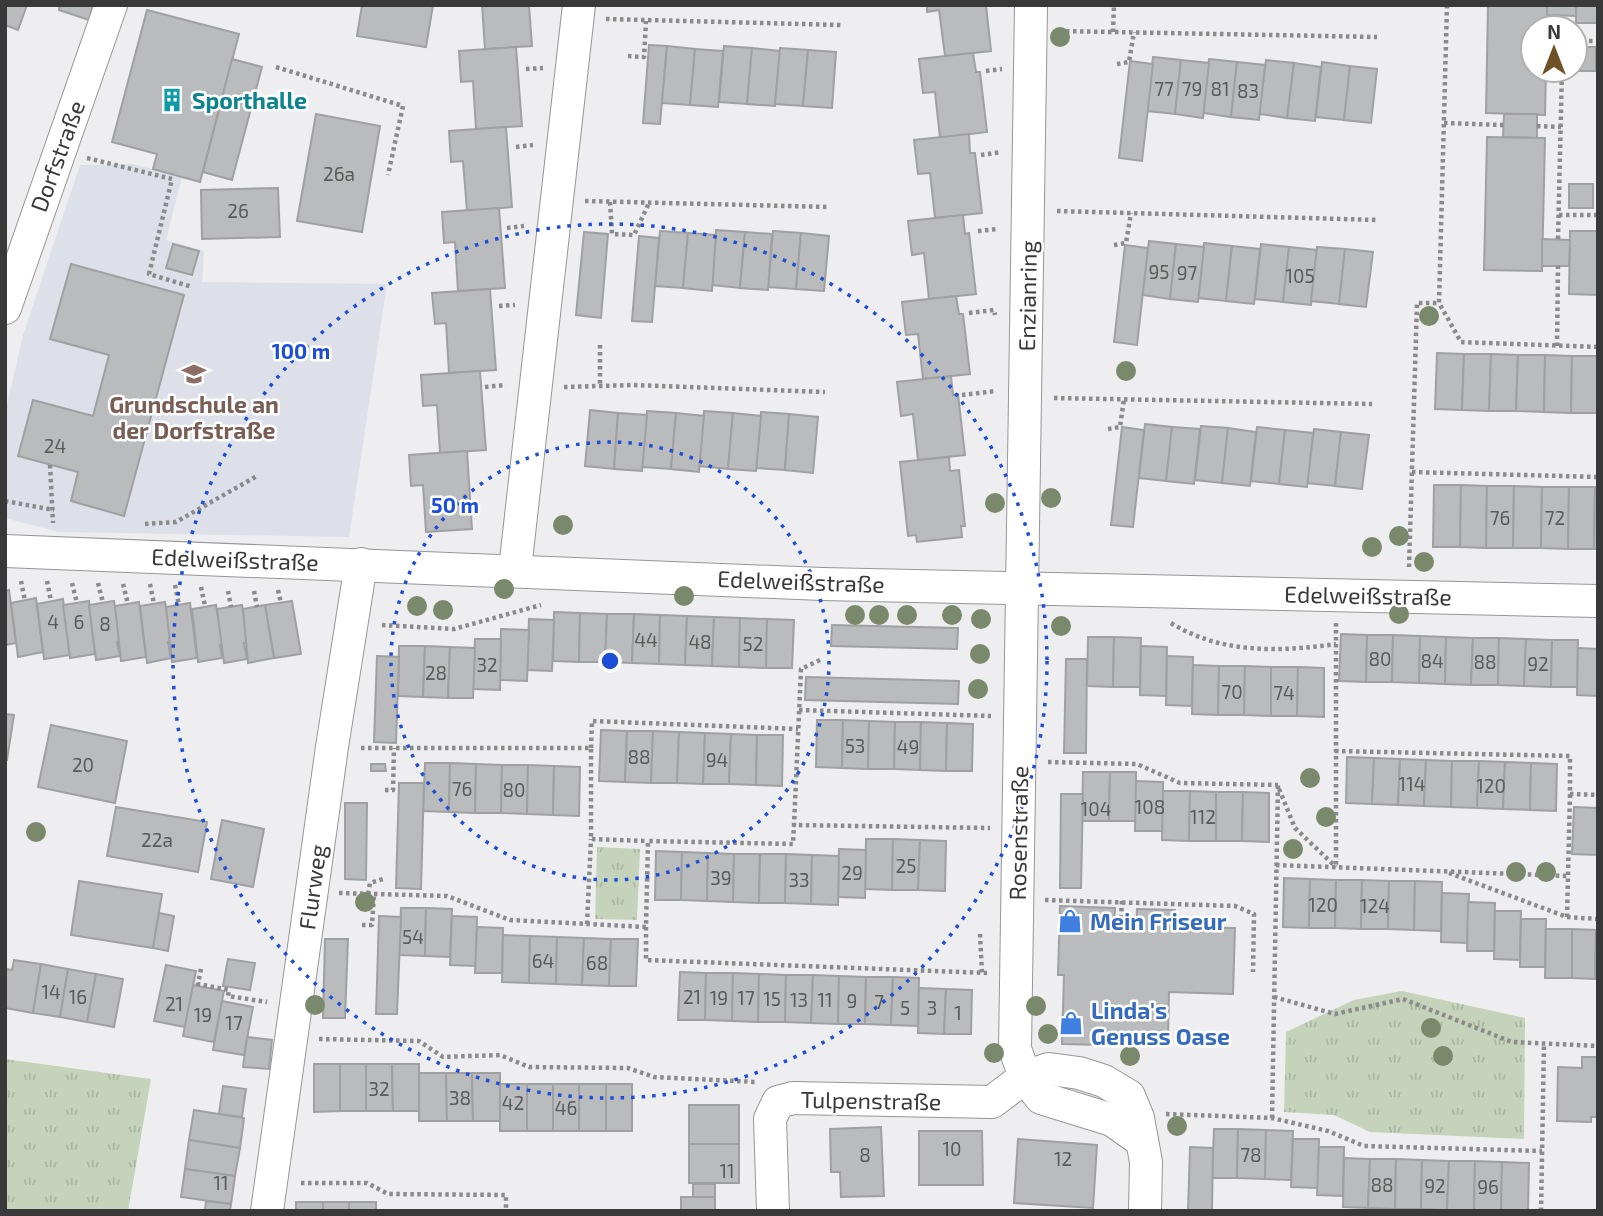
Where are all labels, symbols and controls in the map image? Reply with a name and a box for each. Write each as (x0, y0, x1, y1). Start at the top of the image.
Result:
north arrow (1519, 14, 1589, 84)
text: N (1547, 20, 1561, 43)
house number: 77 (1154, 77, 1174, 100)
house number: 79 (1182, 77, 1202, 100)
house number: 81 (1210, 77, 1230, 100)
house number: 83 (1237, 79, 1259, 102)
building icon: Sporthalle (158, 86, 186, 114)
place label: Sporthalle (192, 86, 307, 114)
street label: Dorfstraße (24, 96, 90, 216)
house number: 26a (323, 162, 355, 185)
house number: 26 (227, 199, 249, 222)
street label: Enzianring (1012, 240, 1042, 352)
house number: 95 (1148, 260, 1170, 283)
house number: 97 (1177, 261, 1198, 284)
house number: 105 (1285, 264, 1315, 287)
text: 100 m (272, 338, 330, 363)
school or university icon: Grundschule an der Dorfstraße (180, 360, 208, 388)
place label: Grundschule an der Dorfstraße (109, 390, 279, 444)
house number: 24 (44, 434, 66, 457)
text: 50 m (431, 492, 479, 517)
house number: 76 (1490, 506, 1510, 529)
house number: 72 (1545, 506, 1565, 529)
street label: Edelweißstraße (151, 542, 319, 576)
street label: Edelweißstraße (717, 564, 885, 598)
street label: Edelweißstraße (1284, 580, 1452, 610)
house number: 4 (47, 610, 59, 633)
house number: 6 (74, 610, 84, 633)
house number: 8 (99, 612, 111, 635)
house number: 44 (634, 628, 658, 651)
house number: 48 (688, 630, 712, 653)
house number: 52 (743, 632, 763, 655)
house number: 80 (1369, 647, 1392, 670)
centre of rings (598, 649, 622, 673)
house number: 84 (1420, 649, 1444, 672)
house number: 88 (1473, 650, 1497, 673)
house number: 92 (1527, 652, 1549, 675)
house number: 32 (476, 653, 498, 676)
house number: 28 (425, 661, 447, 684)
house number: 70 (1221, 680, 1243, 703)
house number: 74 (1273, 681, 1295, 704)
house number: 53 (845, 734, 865, 757)
house number: 49 (897, 735, 919, 758)
house number: 88 (627, 745, 651, 768)
house number: 94 (706, 748, 728, 771)
house number: 20 (72, 753, 94, 776)
street label: Rosenstraße (1003, 765, 1033, 901)
house number: 114 (1399, 772, 1425, 795)
house number: 120 (1476, 774, 1506, 797)
house number: 76 (452, 777, 472, 800)
house number: 80 (503, 778, 526, 801)
house number: 108 (1135, 795, 1165, 818)
house number: 104 (1081, 797, 1111, 820)
house number: 112 (1190, 805, 1216, 828)
house number: 22a (141, 828, 173, 851)
street label: Flurweg (292, 842, 332, 931)
house number: 25 (896, 854, 916, 877)
house number: 29 (841, 861, 863, 884)
house number: 39 (710, 866, 732, 889)
house number: 33 (788, 868, 810, 891)
house number: 120 (1308, 893, 1338, 916)
house number: 124 (1360, 894, 1390, 917)
shop icon: Mein Friseur (1056, 907, 1084, 935)
place label: Mein Friseur (1090, 907, 1227, 935)
house number: 54 (402, 925, 424, 948)
house number: 64 (532, 949, 554, 972)
house number: 68 (586, 951, 608, 974)
house number: 14 (41, 980, 61, 1003)
house number: 16 (69, 985, 87, 1008)
house number: 21 (683, 985, 701, 1008)
house number: 19 (710, 986, 728, 1009)
house number: 17 (737, 986, 755, 1009)
house number: 15 (763, 987, 781, 1010)
house number: 13 (790, 988, 808, 1011)
house number: 11 (817, 988, 833, 1011)
house number: 9 (847, 989, 857, 1012)
house number: 7 (874, 990, 884, 1013)
house number: 21 (165, 992, 183, 1015)
house number: 5 (900, 996, 910, 1019)
house number: 3 (927, 996, 937, 1019)
place label: Linda's Genuss Oase (1091, 996, 1230, 1050)
house number: 1 (954, 1001, 962, 1024)
house number: 19 (194, 1003, 212, 1026)
shop icon: Linda's Genuss Oase (1057, 1009, 1085, 1037)
house number: 17 (225, 1011, 243, 1034)
house number: 32 (368, 1077, 390, 1100)
street label: Tulpenstraße (801, 1085, 941, 1115)
house number: 38 (449, 1086, 471, 1109)
house number: 42 (502, 1091, 524, 1114)
house number: 46 (555, 1096, 577, 1119)
house number: 10 (942, 1137, 962, 1160)
house number: 8 (859, 1143, 871, 1166)
house number: 78 (1240, 1143, 1262, 1166)
house number: 12 (1054, 1147, 1072, 1170)
house number: 11 (719, 1159, 735, 1182)
house number: 11 (213, 1171, 229, 1194)
house number: 88 (1370, 1173, 1394, 1196)
house number: 92 (1424, 1174, 1446, 1197)
house number: 96 (1477, 1175, 1499, 1198)

